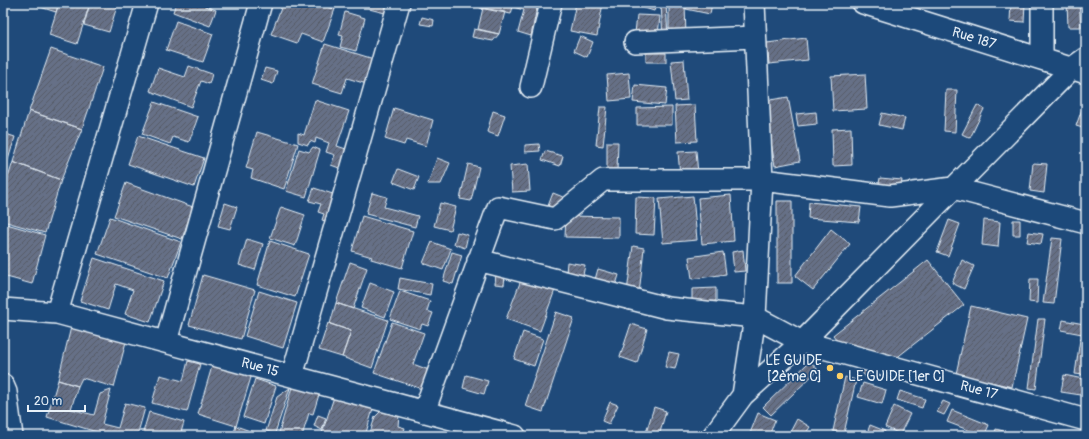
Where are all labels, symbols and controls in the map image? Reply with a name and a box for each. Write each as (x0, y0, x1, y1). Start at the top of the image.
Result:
street label: Rue 187 (950, 23, 999, 53)
place label: LE GUIDE [2ème C] (765, 352, 822, 385)
street label: Rue 15 (239, 354, 281, 380)
marker: LE GUIDE [2ème C] (825, 363, 835, 373)
place label: LE GUIDE [1er C] (848, 368, 946, 385)
marker: LE GUIDE [1er C] (835, 371, 845, 381)
street label: Rue 17 (958, 377, 1000, 403)
scale bar (28, 387, 85, 413)
text: 20 m (34, 394, 63, 409)

